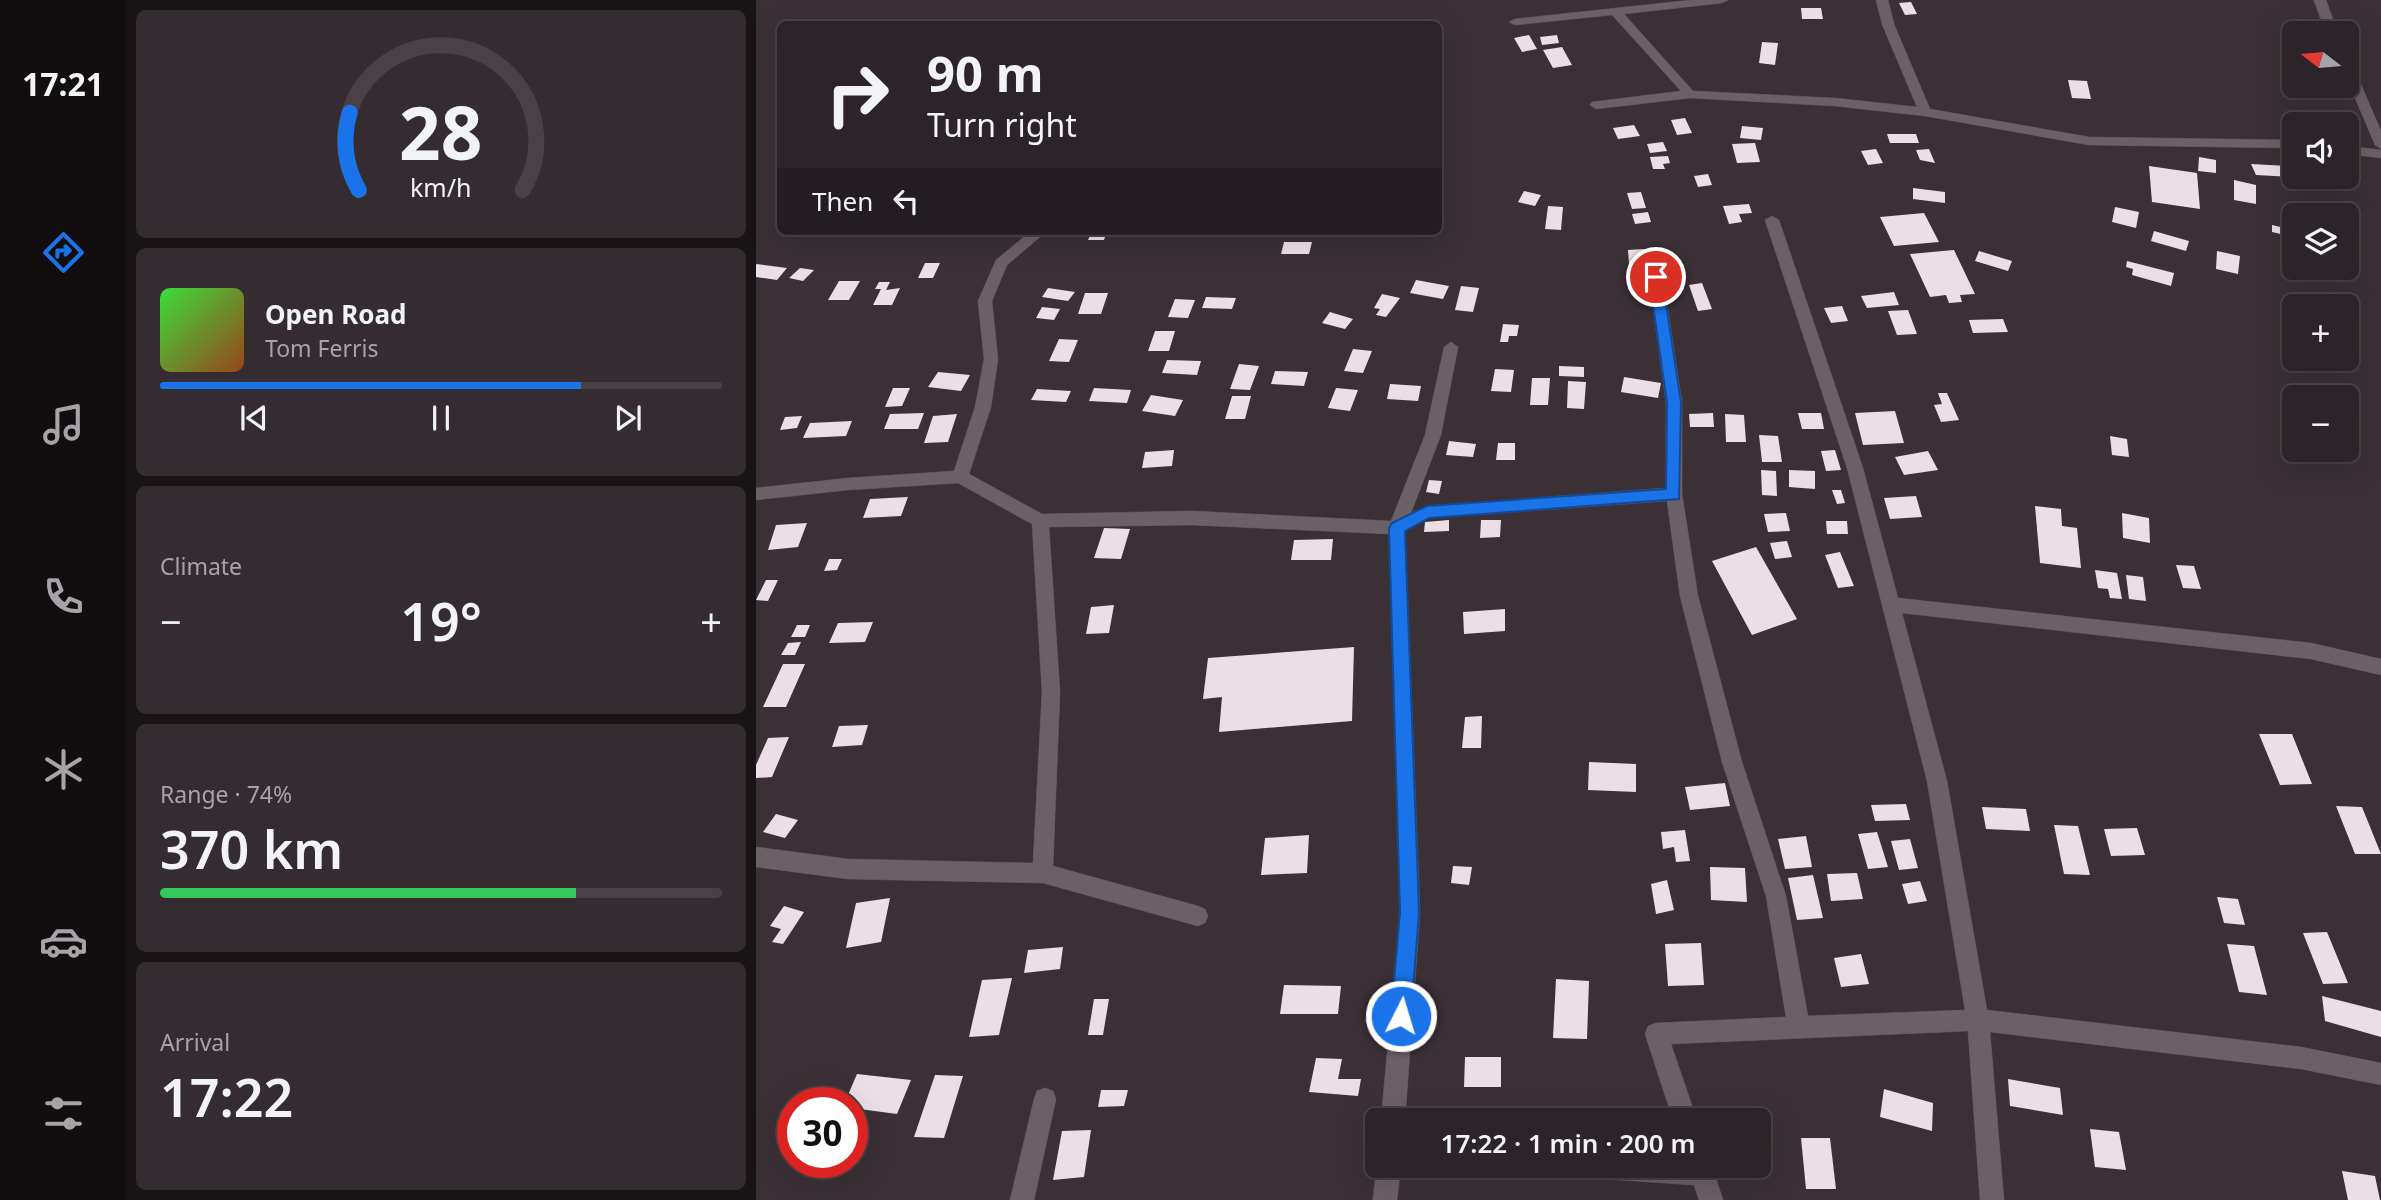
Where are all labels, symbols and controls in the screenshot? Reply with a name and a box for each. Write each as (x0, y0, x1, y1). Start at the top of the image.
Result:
north arrow (2282, 21, 2359, 98)
map controls (2282, 21, 2359, 462)
text: 90 m (927, 40, 1044, 106)
icon: right (812, 49, 903, 140)
text: 17:21 (22, 62, 104, 105)
text: 28 (399, 82, 483, 181)
text: Turn right (927, 103, 1077, 146)
button: sound (2282, 112, 2359, 189)
text: km/h (410, 170, 472, 204)
icon: left (887, 182, 925, 220)
text: Then (812, 183, 873, 219)
button: layers (2282, 203, 2359, 280)
icon: directions (39, 228, 88, 277)
pin (1626, 247, 1686, 307)
icon: arrive (1637, 258, 1675, 296)
button: + (2282, 294, 2359, 371)
text: Open Road (265, 296, 407, 332)
text: Tom Ferris (265, 332, 378, 364)
button: − (2282, 385, 2359, 462)
icon: previous (235, 399, 273, 437)
icon: pause (422, 399, 460, 437)
icon: next (609, 399, 647, 437)
icon: music (39, 400, 88, 449)
text: Climate (160, 550, 242, 582)
icon: phone (39, 572, 88, 621)
text: 19° (400, 585, 482, 656)
text: − (160, 595, 182, 647)
text: + (700, 595, 722, 647)
icon: climate (39, 745, 88, 794)
text: Range · 74% (160, 778, 292, 810)
text: 370 km (160, 813, 343, 884)
icon: car (39, 917, 88, 966)
position arrow (1364, 979, 1438, 1053)
text: Arrival (160, 1026, 230, 1058)
text: 17:22 (160, 1061, 293, 1132)
speed limit sign: 30 (777, 1087, 868, 1178)
icon: filters (39, 1089, 88, 1138)
text: 17:22 · 1 min · 200 m (1441, 1125, 1695, 1161)

